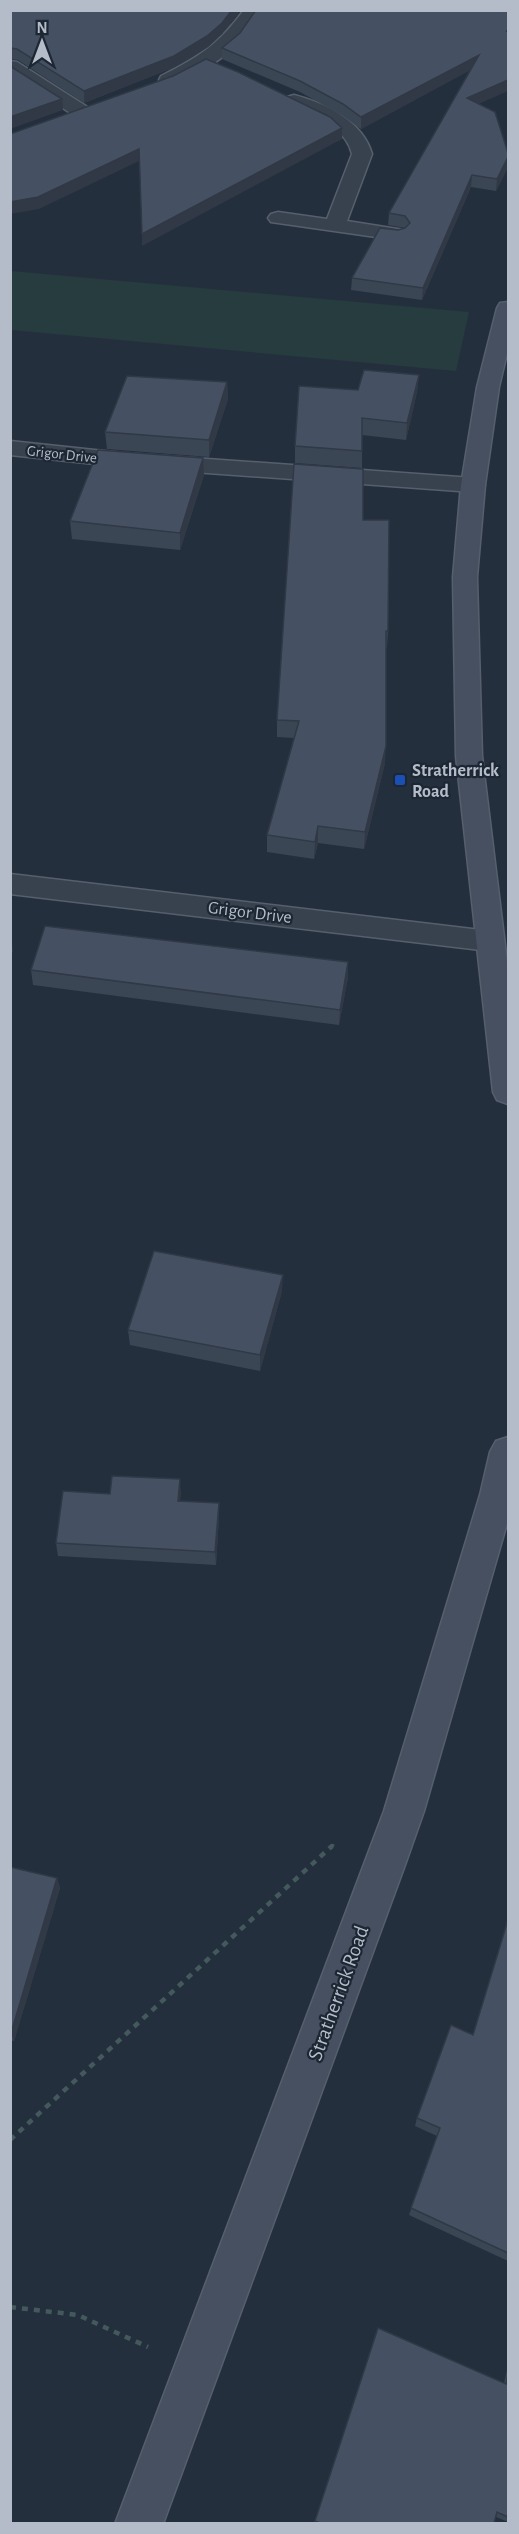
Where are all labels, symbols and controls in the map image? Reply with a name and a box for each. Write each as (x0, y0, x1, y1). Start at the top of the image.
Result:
north arrow (12, 12, 72, 72)
text: N (36, 20, 48, 36)
street label: Grigor Drive (26, 443, 98, 466)
place label: Stratherrick Road (412, 762, 499, 801)
marker: Stratherrick Road (393, 773, 407, 787)
street label: Grigor Drive (207, 899, 293, 927)
street label: Stratherrick Road (304, 1923, 373, 2063)

